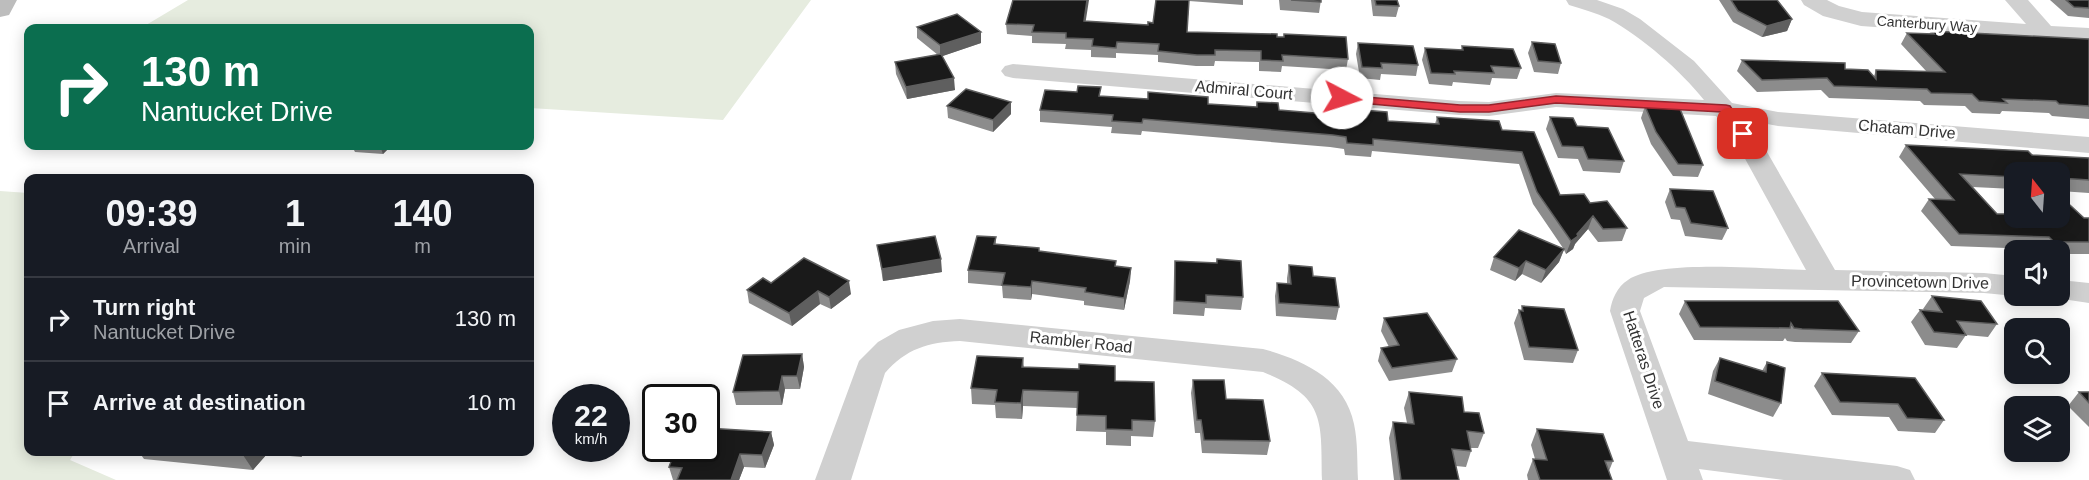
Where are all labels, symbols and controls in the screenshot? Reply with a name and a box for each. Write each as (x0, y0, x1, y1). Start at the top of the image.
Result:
street label: Canterbury Way (1876, 13, 1978, 35)
icon: right (42, 48, 120, 126)
text: 130 m (141, 48, 260, 95)
position arrow (1310, 66, 1374, 130)
street label: Admiral Court (1195, 77, 1294, 103)
text: Nantucket Drive (141, 97, 333, 127)
pin (1717, 108, 1768, 159)
street label: Chatam Drive (1858, 116, 1957, 142)
icon: arrive (1726, 117, 1759, 150)
north arrow (2004, 162, 2070, 228)
map controls (2004, 162, 2070, 462)
text: 09:39 (105, 193, 197, 234)
text: 1 (285, 193, 305, 234)
text: 140 (392, 193, 453, 234)
text: Arrival (123, 235, 180, 257)
text: min (279, 235, 311, 257)
text: m (414, 235, 431, 257)
button: sound (2004, 240, 2070, 306)
street label: Provincetown Drive (1851, 272, 1989, 292)
text: Turn right (93, 295, 195, 320)
icon: right (42, 303, 75, 336)
text: 130 m (455, 306, 516, 331)
street label: Hatteras Drive (1620, 309, 1668, 411)
button: search (2004, 318, 2070, 384)
text: Nantucket Drive (93, 321, 235, 343)
street label: Rambler Road (1029, 328, 1133, 356)
speed limit sign: 30 (642, 384, 720, 462)
icon: arrive (42, 387, 75, 420)
text: Arrive at destination (93, 390, 306, 415)
text: 10 m (467, 390, 516, 415)
button: layers (2004, 396, 2070, 462)
text: 22 (574, 399, 608, 432)
text: km/h (575, 430, 607, 447)

